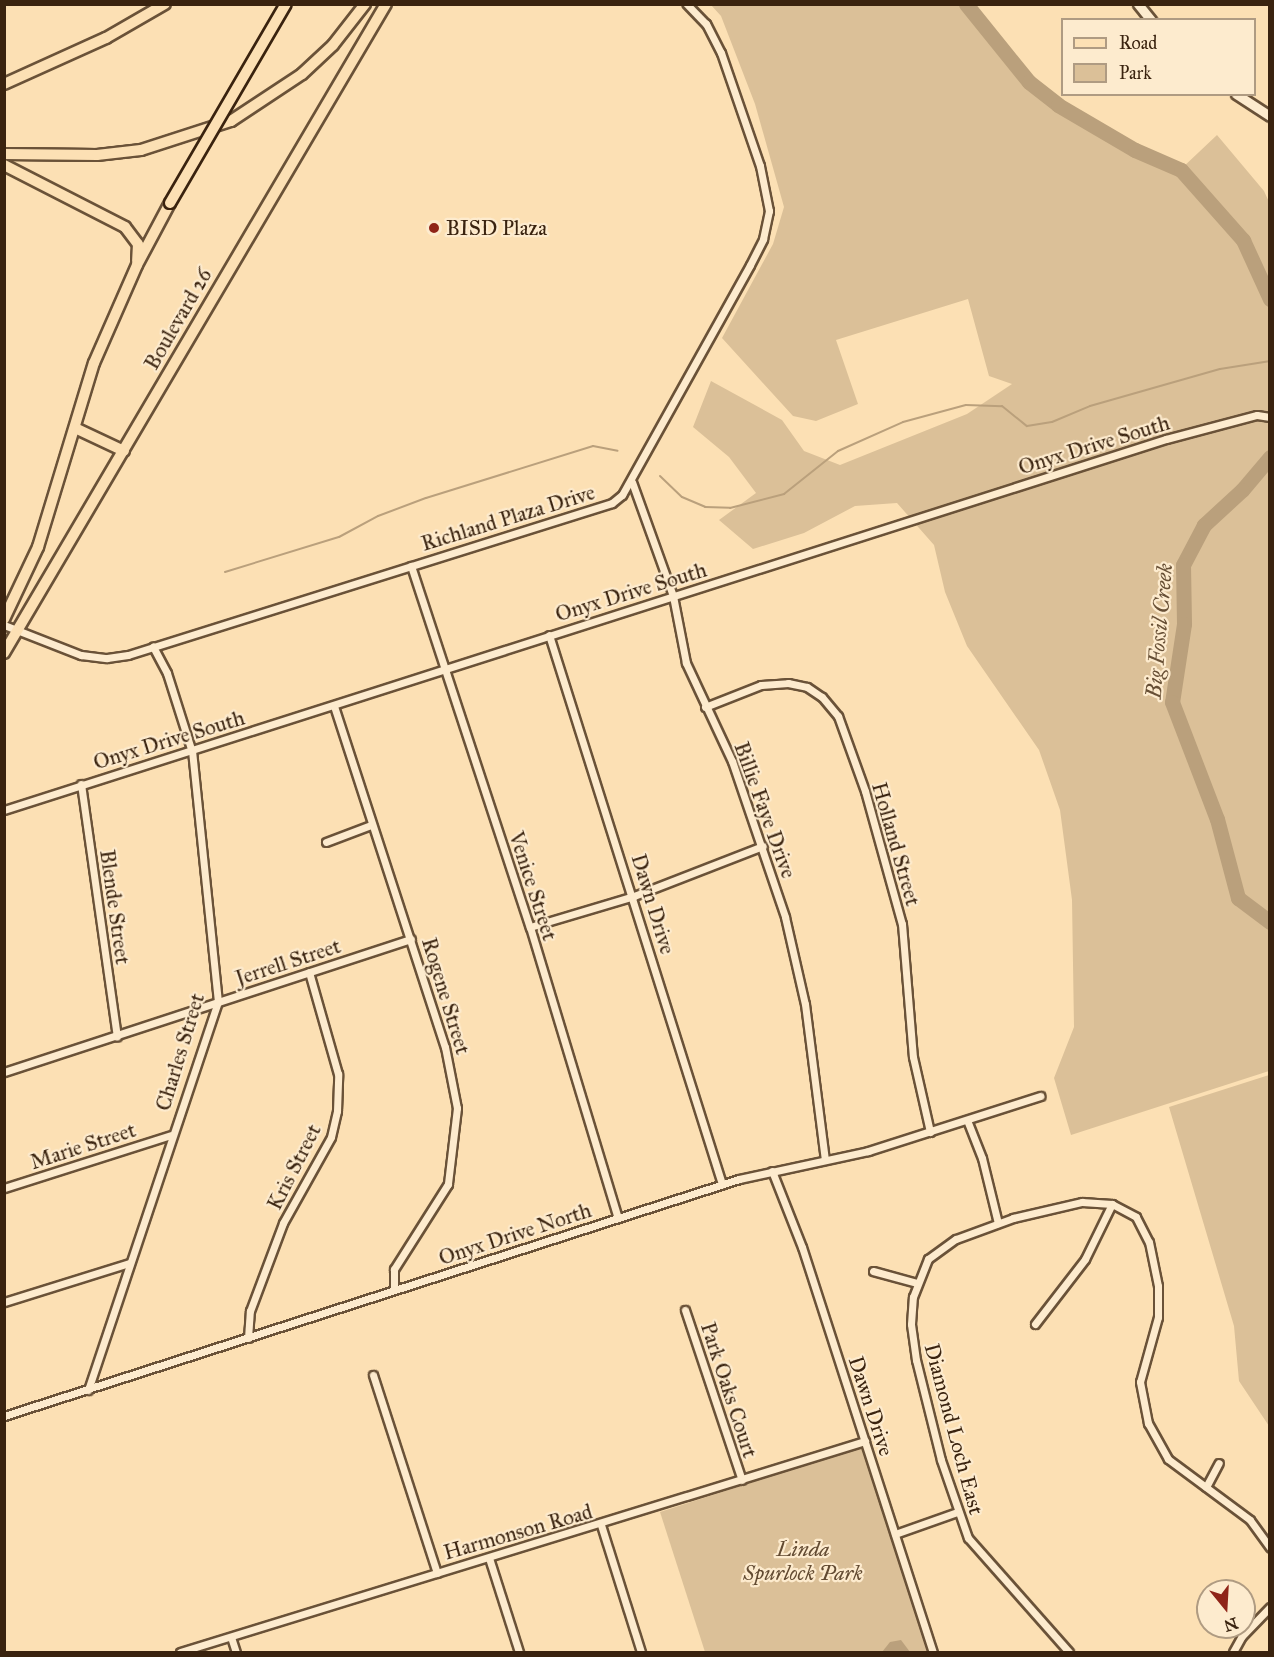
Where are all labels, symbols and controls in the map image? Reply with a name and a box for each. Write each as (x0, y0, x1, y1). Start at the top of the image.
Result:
legend (1061, 18, 1256, 96)
text: Road (1119, 32, 1157, 54)
text: Park (1119, 62, 1152, 84)
place label: BISD Plaza (446, 215, 547, 241)
marker: BISD Plaza (427, 221, 441, 235)
street label: Boulevard 26 (139, 264, 217, 374)
street label: Onyx Drive South (1015, 410, 1173, 480)
street label: Richland Plaza Drive (418, 480, 598, 556)
street label: Onyx Drive South (552, 557, 710, 627)
water label: Big Fossil Creek (1140, 562, 1178, 700)
street label: Onyx Drive South (90, 705, 248, 775)
street label: Billie Faye Drive (729, 738, 801, 882)
street label: Holland Street (866, 779, 926, 909)
street label: Venice Street (504, 828, 562, 944)
street label: Blende Street (94, 848, 136, 966)
street label: Dawn Drive (626, 851, 680, 957)
street label: Jerrell Street (232, 933, 344, 991)
street label: Rogene Street (416, 935, 476, 1057)
street label: Charles Street (150, 990, 210, 1114)
street label: Marie Street (27, 1117, 139, 1175)
street label: Kris Street (262, 1120, 326, 1214)
street label: Onyx Drive North (436, 1197, 594, 1271)
street label: Park Oaks Court (695, 1319, 763, 1461)
street label: Diamond Loch East (919, 1341, 989, 1517)
street label: Dawn Drive (843, 1353, 899, 1459)
street label: Harmonson Road (441, 1499, 595, 1565)
park label: Linda Spurlock Park (743, 1536, 863, 1586)
north arrow (1196, 1579, 1256, 1639)
text: N (1222, 1614, 1240, 1636)

